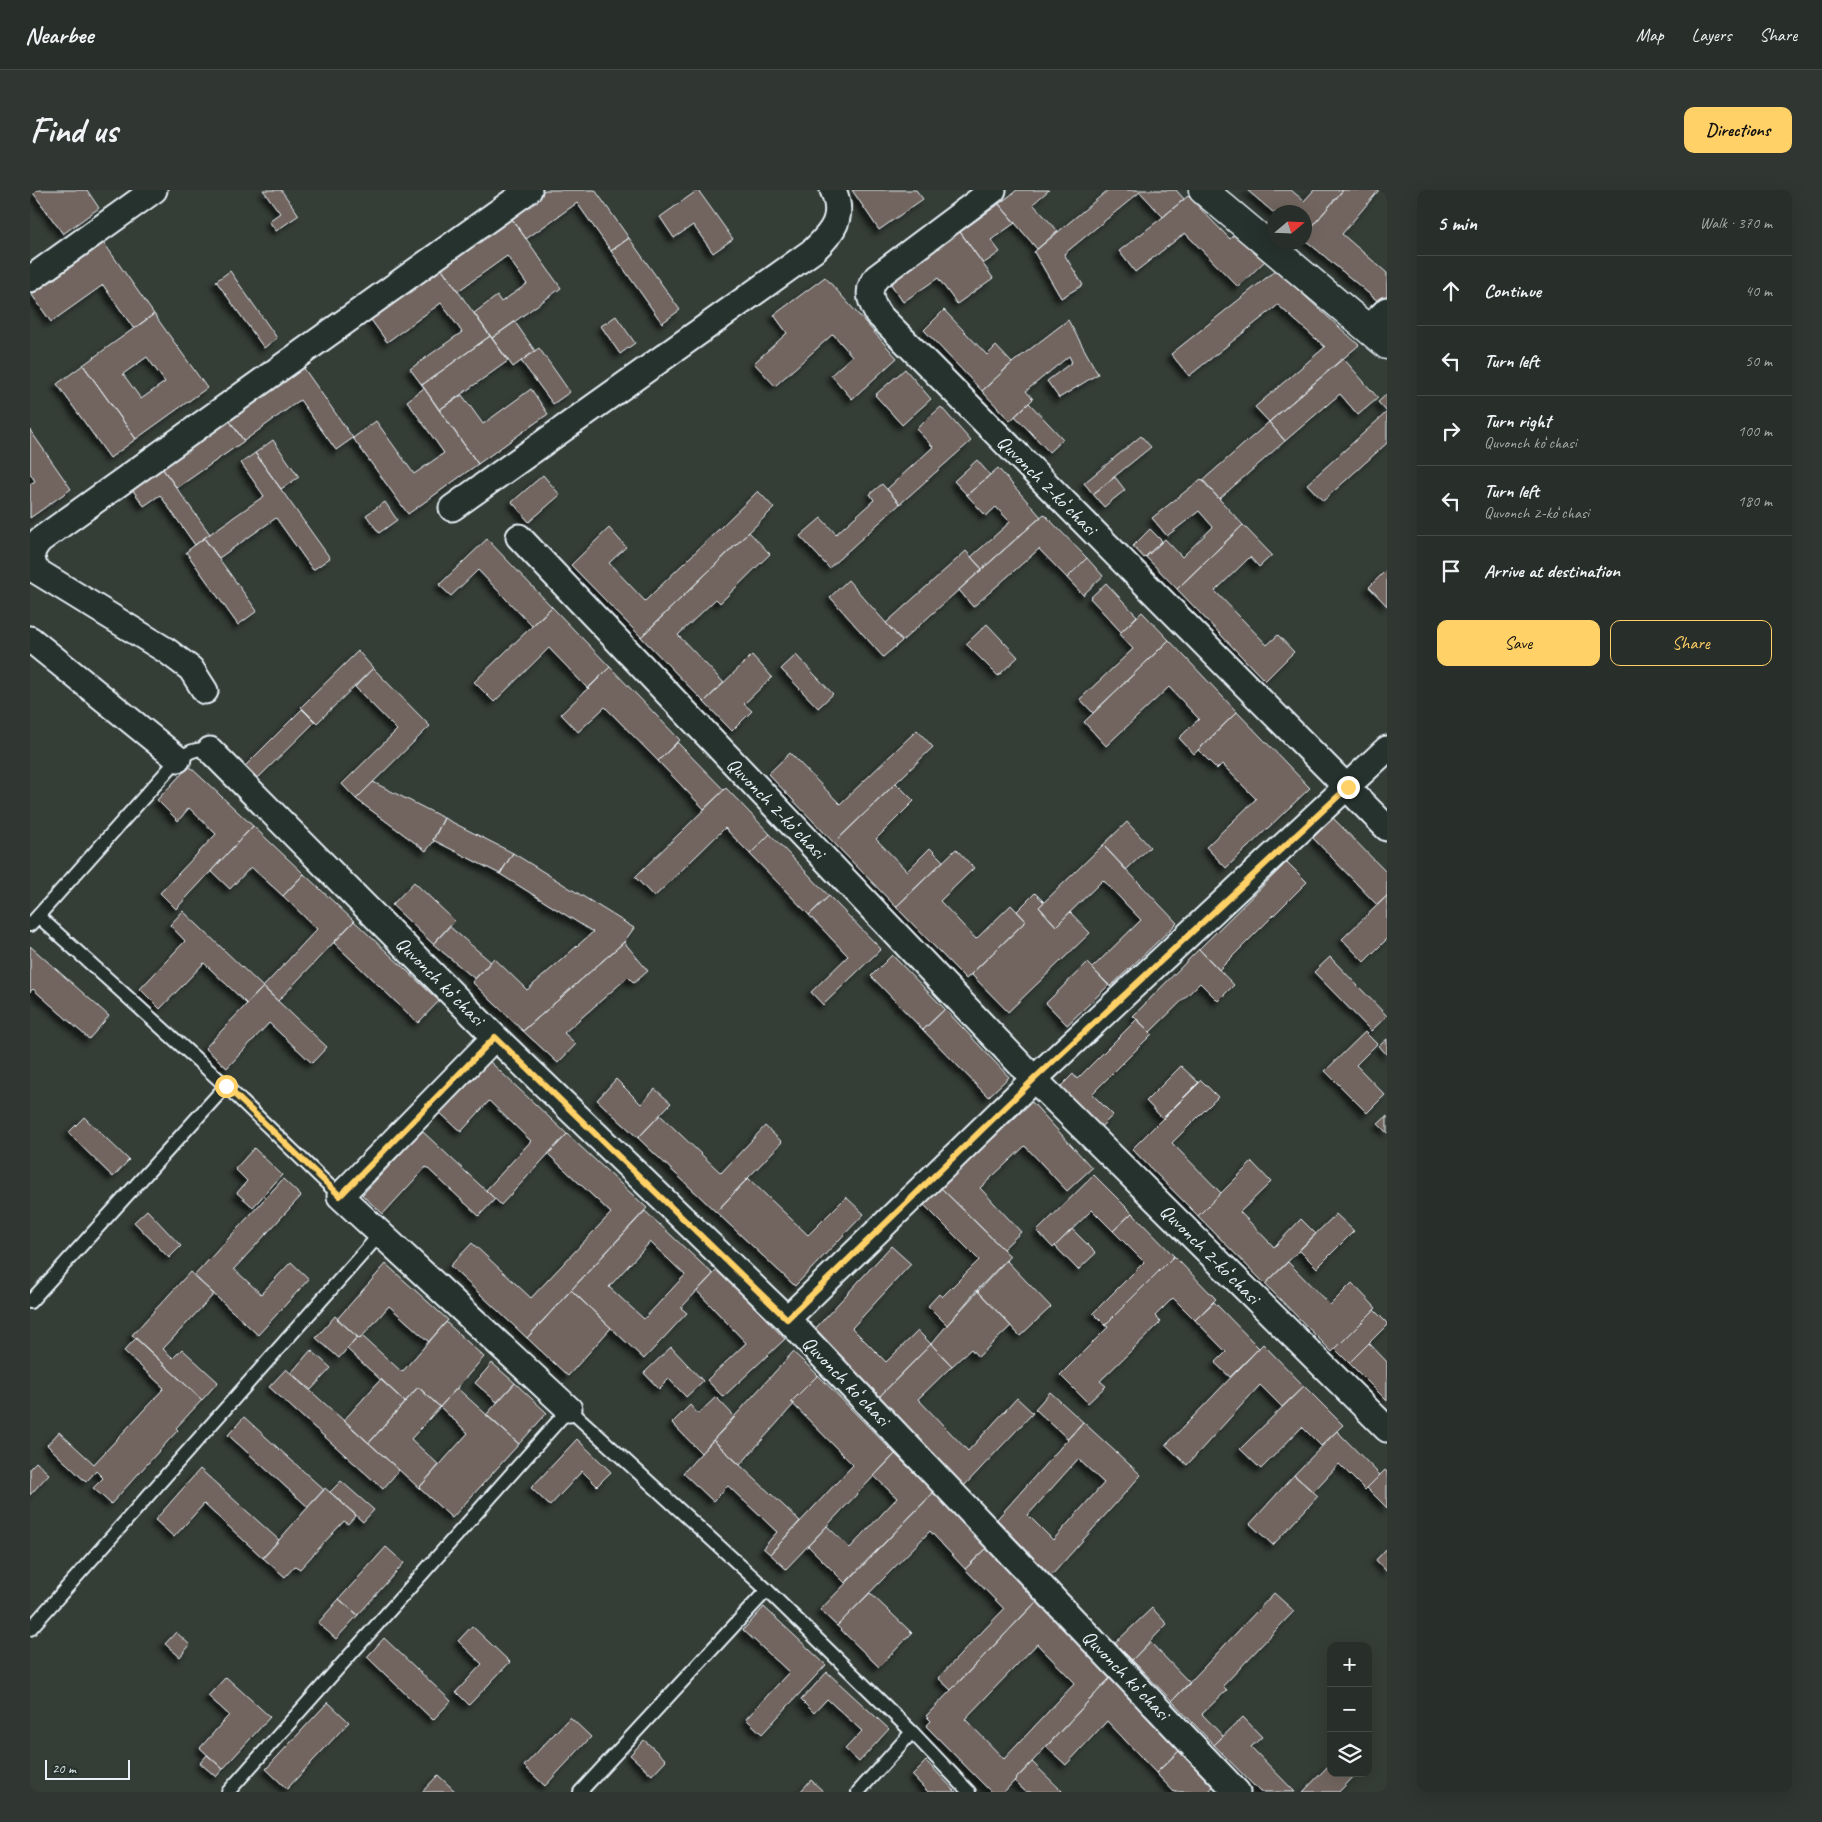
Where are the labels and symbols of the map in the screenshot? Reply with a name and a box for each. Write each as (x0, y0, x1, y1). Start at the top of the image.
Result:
north arrow (1267, 205, 1312, 250)
street label: Quvonch 2-koʻchasi (992, 430, 1104, 542)
street label: Quvonch 2-koʻchasi (721, 752, 832, 866)
route end (1337, 776, 1360, 799)
street label: Quvonch koʻchasi (390, 931, 491, 1032)
route start (215, 1075, 238, 1098)
street label: Quvonch 2-koʻchasi (1155, 1199, 1267, 1311)
street label: Quvonch koʻchasi (797, 1331, 897, 1433)
street label: Quvonch koʻchasi (1077, 1625, 1177, 1727)
scale bar (45, 1757, 130, 1780)

